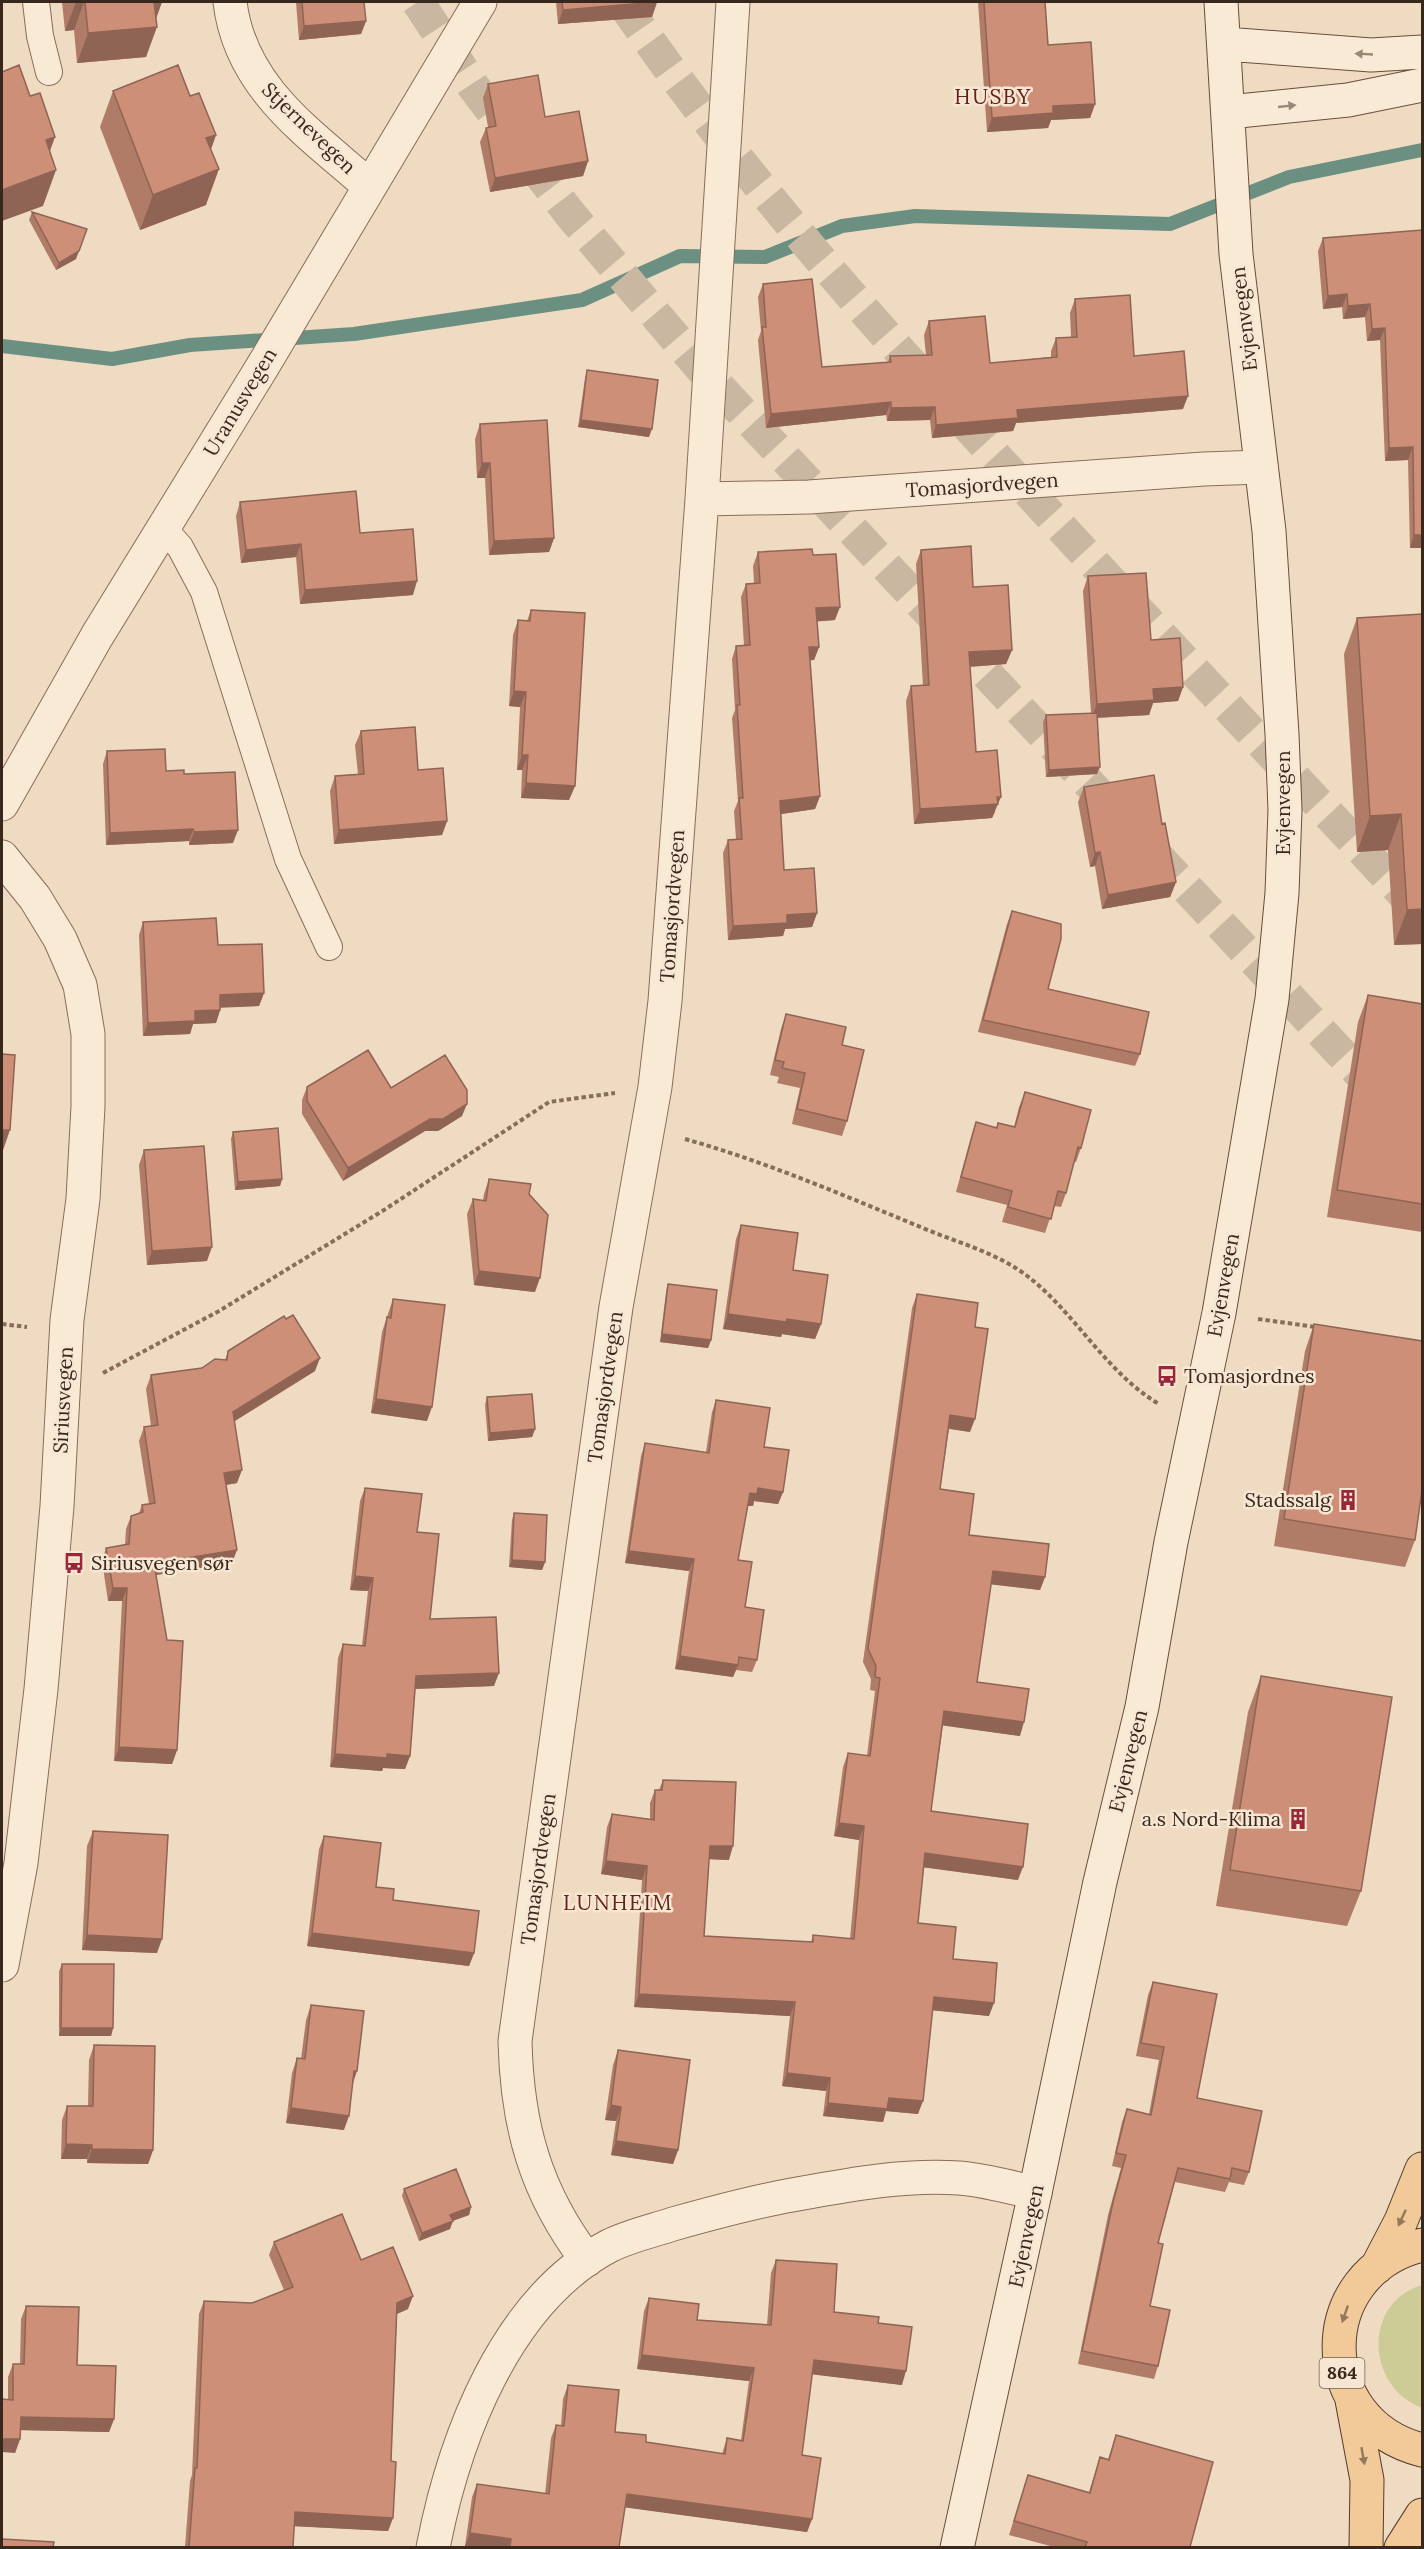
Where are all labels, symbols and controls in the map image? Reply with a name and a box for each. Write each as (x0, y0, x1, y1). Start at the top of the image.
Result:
one-way arrow (1355, 50, 1374, 59)
street label: Stjernevegen (257, 76, 362, 179)
district label: HUSBY (954, 83, 1032, 110)
one-way arrow (1278, 101, 1297, 111)
street label: Evjenvegen (1225, 265, 1262, 373)
street label: Uranusvegen (197, 343, 282, 460)
street label: Tomasjordvegen (905, 467, 1059, 502)
street label: Evjenvegen (1270, 750, 1295, 856)
street label: Tomasjordvegen (654, 829, 689, 983)
street label: Evjenvegen (1201, 1231, 1244, 1339)
street label: Tomasjordvegen (581, 1309, 628, 1464)
street label: Siriusvegen (47, 1346, 78, 1454)
place label: Tomasjordnes (1184, 1363, 1315, 1388)
bus stop icon: Tomasjordnes (1155, 1364, 1179, 1388)
place label: Stadssalg (1244, 1487, 1332, 1512)
building icon: Stadssalg (1336, 1488, 1360, 1512)
place label: Siriusvegen sør (91, 1550, 233, 1575)
bus stop icon: Siriusvegen sør (62, 1551, 86, 1575)
street label: Evjenvegen (1103, 1707, 1152, 1815)
street label: Tomasjordvegen (514, 1791, 561, 1946)
place label: a.s Nord-Klima (1142, 1806, 1281, 1831)
building icon: a.s Nord-Klima (1286, 1807, 1310, 1831)
district label: LUNHEIM (563, 1889, 673, 1916)
street label: Evjenvegen (1002, 2182, 1049, 2290)
one-way arrow (1397, 2210, 1406, 2227)
one-way arrow (1339, 2305, 1349, 2323)
road number: 864 (1320, 2358, 1364, 2388)
one-way arrow (1359, 2447, 1368, 2466)

